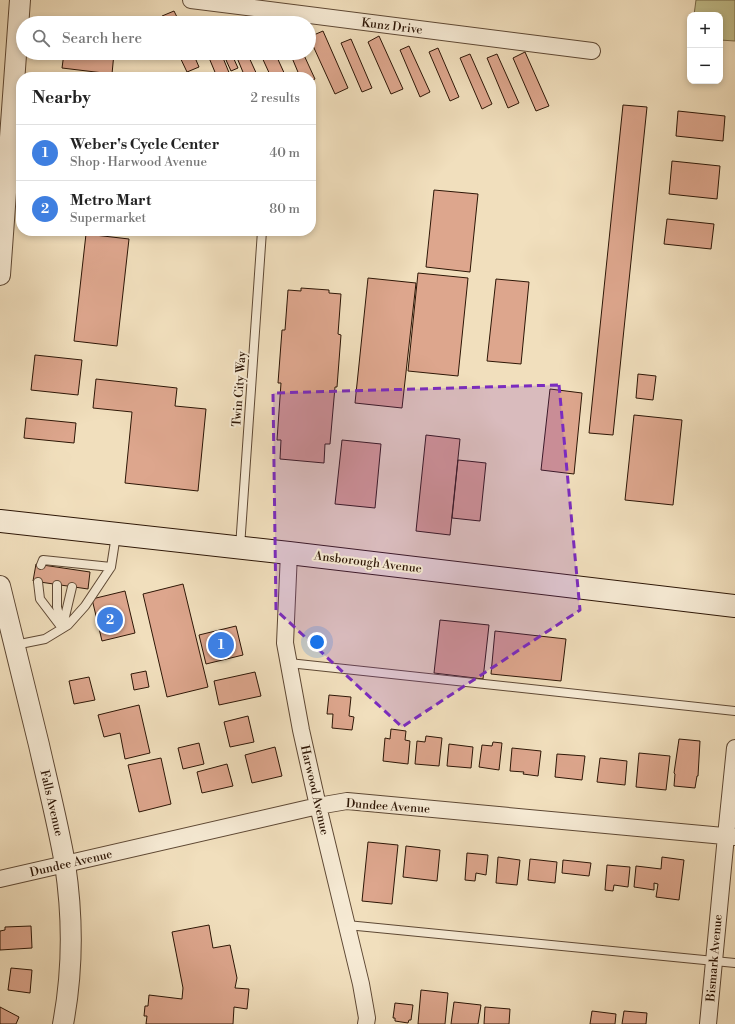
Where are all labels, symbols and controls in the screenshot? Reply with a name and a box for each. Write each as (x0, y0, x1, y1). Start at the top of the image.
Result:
map controls (687, 12, 723, 84)
button: + (687, 12, 723, 48)
street label: Kunz Drive (360, 15, 423, 38)
search box (16, 16, 316, 60)
icon: search (30, 27, 52, 49)
text: Search here (62, 29, 142, 48)
button: − (687, 48, 723, 84)
text: Nearby (32, 87, 91, 109)
text: 2 results (251, 90, 300, 106)
text: Weber's Cycle Center (70, 135, 219, 154)
text: 1 (42, 145, 48, 161)
text: 40 m (270, 145, 300, 161)
text: Shop · Harwood Avenue (70, 154, 207, 170)
text: Metro Mart (70, 191, 151, 210)
text: 2 (41, 201, 49, 217)
text: 80 m (269, 201, 300, 217)
text: Supermarket (70, 210, 146, 226)
street label: Twin City Way (229, 351, 250, 427)
street label: Ansborough Avenue (312, 548, 423, 577)
pin: 2 (97, 605, 123, 635)
pin: 1 (208, 630, 234, 660)
your location (307, 632, 327, 652)
street label: Harwood Avenue (297, 744, 332, 837)
street label: Falls Avenue (37, 768, 66, 838)
street label: Dundee Avenue (345, 796, 431, 817)
street label: Dundee Avenue (28, 847, 114, 880)
street label: Bismark Avenue (703, 914, 726, 1003)

